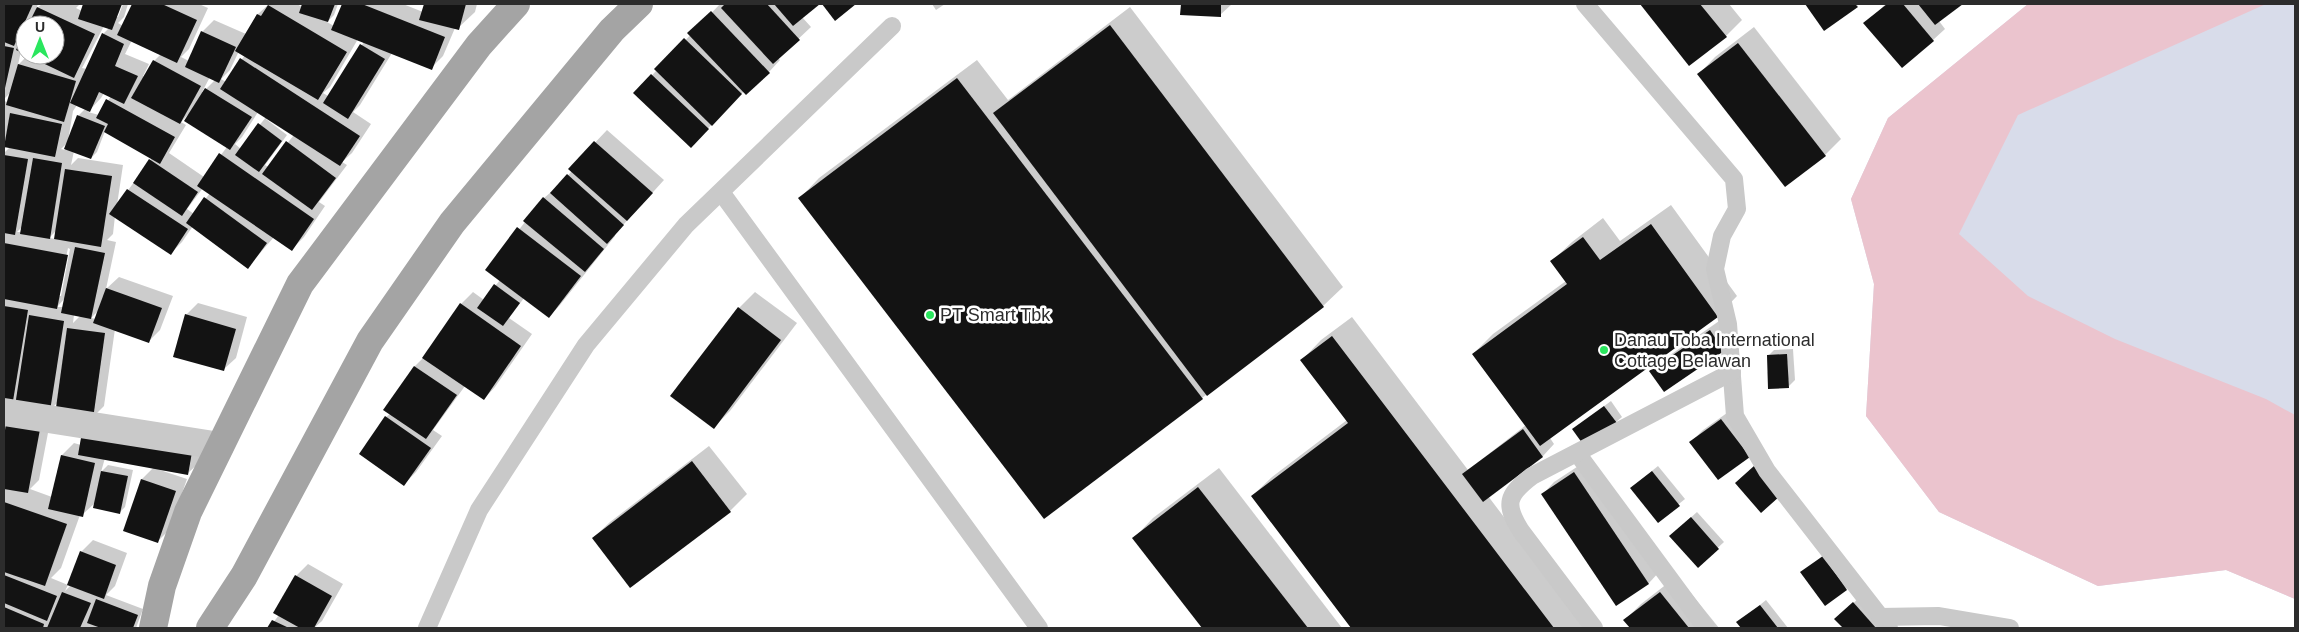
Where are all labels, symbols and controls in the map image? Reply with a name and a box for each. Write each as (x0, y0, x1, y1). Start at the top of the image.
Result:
north arrow (15, 15, 65, 65)
text: U (35, 19, 45, 35)
place label: PT Smart Tbk (940, 305, 1051, 325)
marker: PT Smart Tbk (924, 309, 936, 321)
place label: Danau Toba International Cottage Belawan (1614, 330, 1815, 371)
marker: Danau Toba International Cottage Belawan (1598, 344, 1610, 356)

